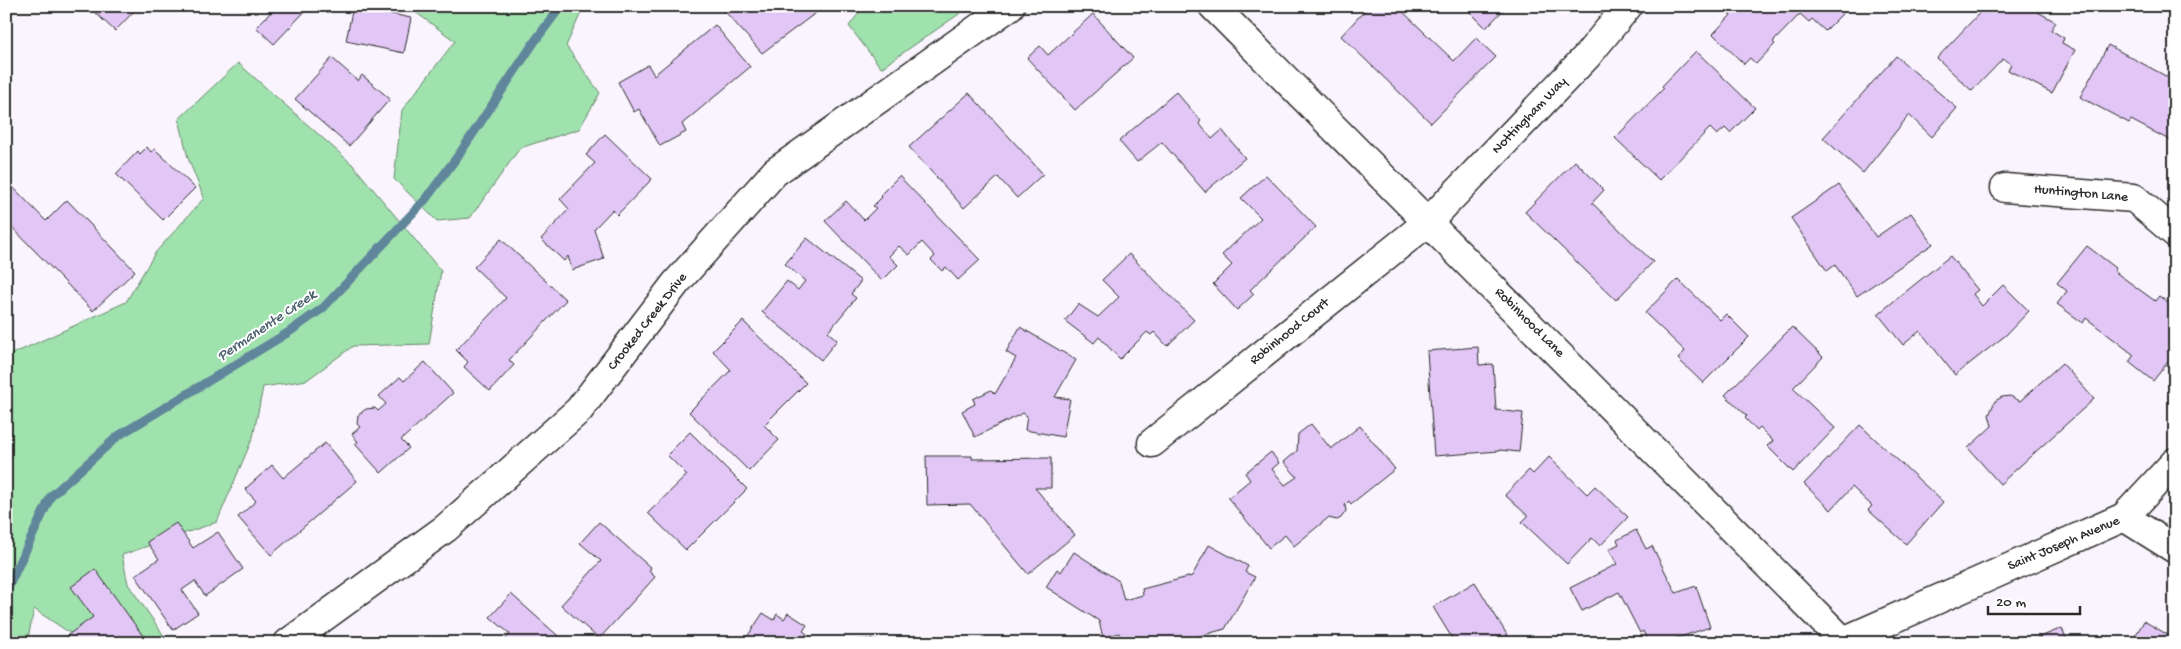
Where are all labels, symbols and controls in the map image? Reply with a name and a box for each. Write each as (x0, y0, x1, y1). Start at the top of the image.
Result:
street label: Nottingham Way (1489, 74, 1571, 158)
street label: Huntington Lane (2033, 181, 2129, 207)
street label: Crooked Creek Drive (605, 269, 692, 374)
street label: Robinhood Lane (1490, 284, 1568, 362)
water label: Permanente Creek (214, 286, 321, 366)
street label: Robinhood Court (1247, 294, 1334, 369)
street label: Saint Joseph Avenue (2006, 512, 2123, 575)
scale bar (1988, 584, 2081, 616)
text: 20 m (1996, 594, 2026, 612)

